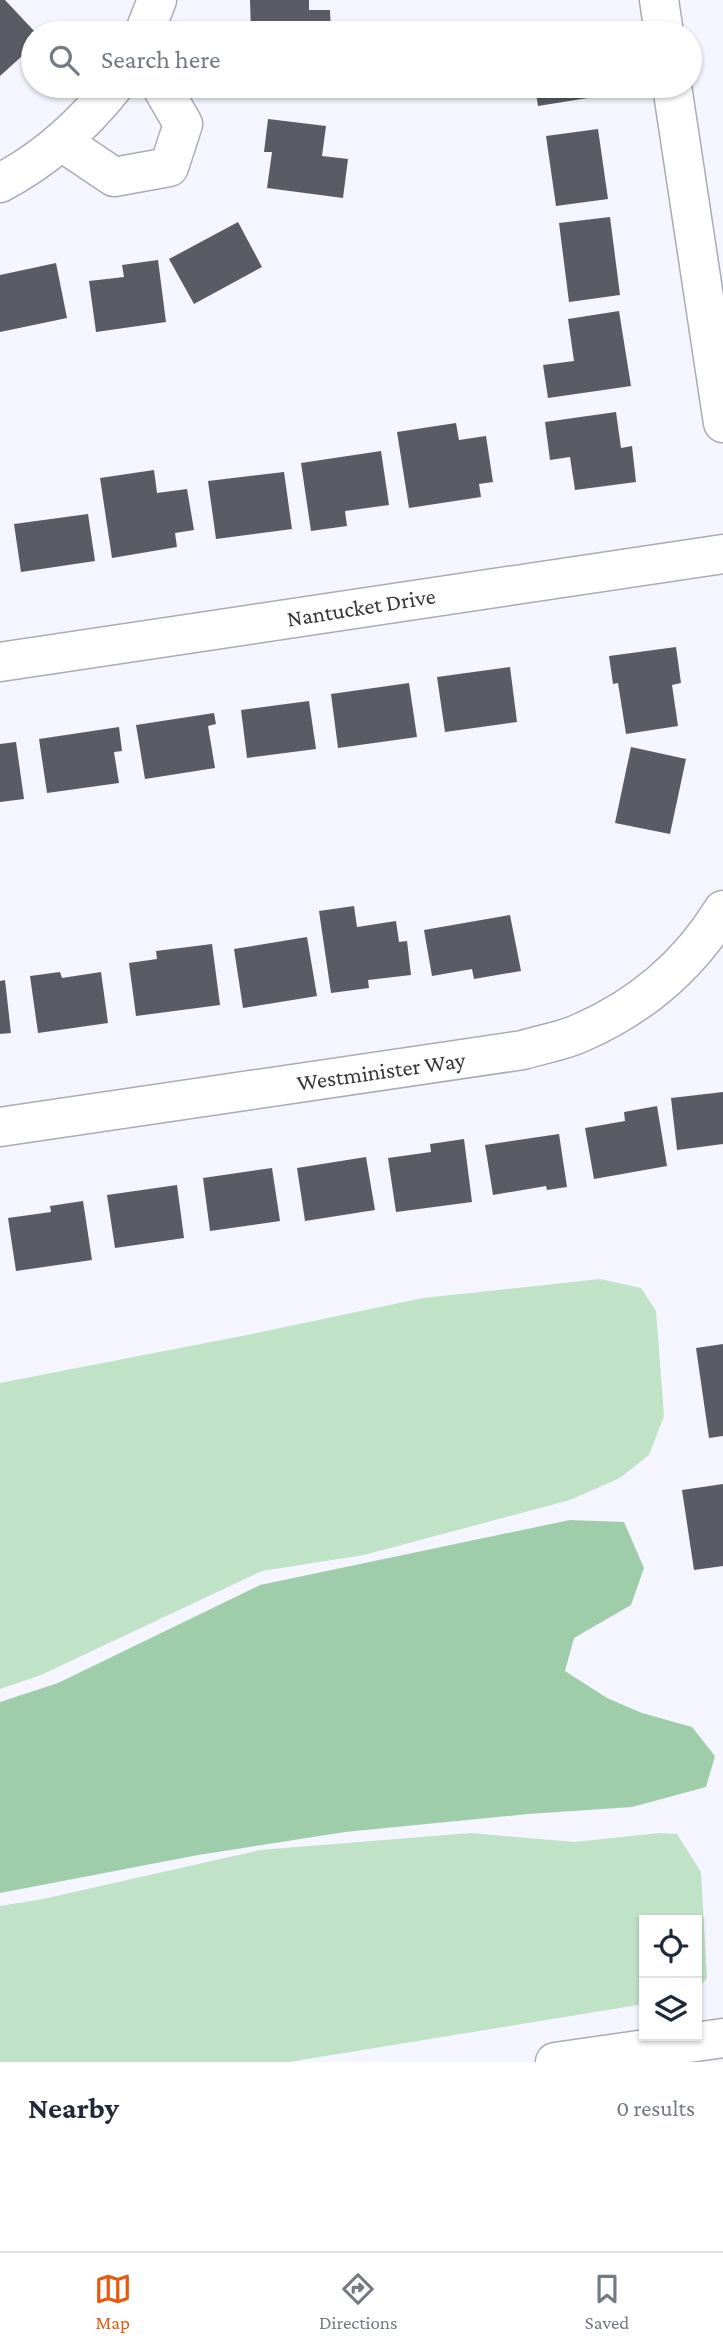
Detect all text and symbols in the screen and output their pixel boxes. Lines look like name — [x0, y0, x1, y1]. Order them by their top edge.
search box — [21, 21, 702, 98]
icon: search — [45, 41, 83, 79]
text: Search here — [101, 45, 220, 74]
street label: Nantucket Drive — [285, 582, 437, 632]
street label: Westminister Way — [295, 1046, 467, 1096]
map controls — [639, 1915, 702, 2041]
button: locate — [639, 1915, 702, 1978]
button: layers — [639, 1978, 702, 2041]
text: Nearby — [28, 2091, 119, 2124]
text: 0 results — [616, 2095, 695, 2121]
tab: Map — [94, 2270, 132, 2333]
tab: Directions — [319, 2270, 398, 2333]
tab: Saved — [585, 2270, 629, 2333]

